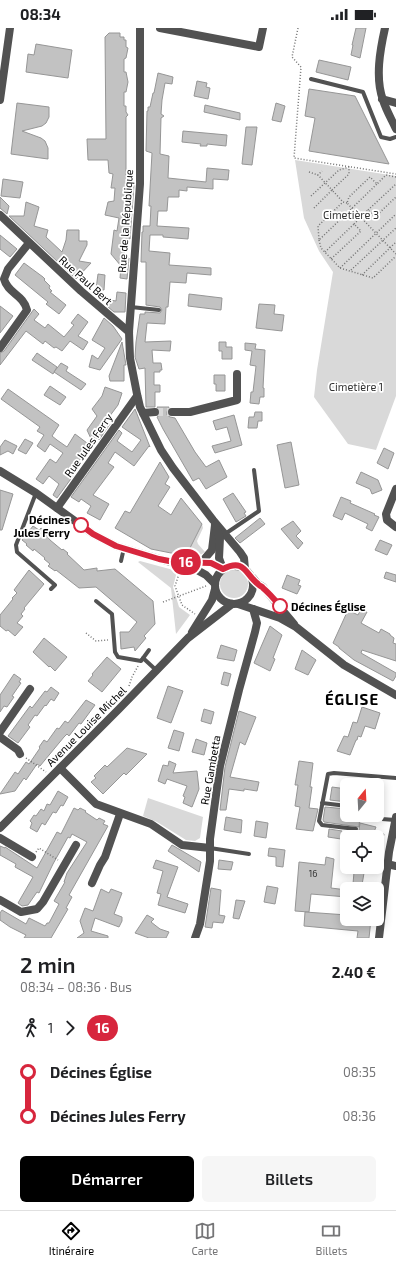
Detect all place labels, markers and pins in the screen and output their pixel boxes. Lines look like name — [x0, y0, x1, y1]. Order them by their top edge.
place label: Décines Jules Ferry — [14, 513, 71, 540]
marker: Décines Jules Ferry — [73, 517, 89, 533]
marker: Décines Église — [272, 598, 288, 614]
place label: Décines Église — [291, 599, 366, 613]

